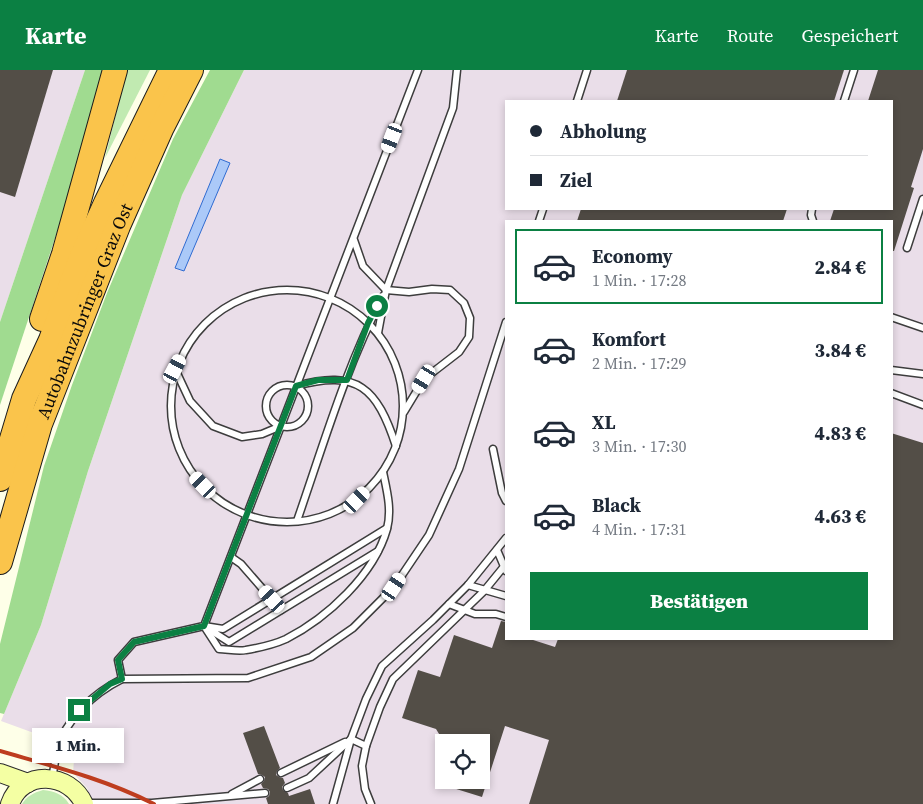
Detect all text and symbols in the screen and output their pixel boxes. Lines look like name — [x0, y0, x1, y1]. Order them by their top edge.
text: Karte — [25, 19, 86, 52]
text: Karte — [655, 23, 699, 48]
text: Route — [727, 23, 773, 48]
text: Gespeichert — [801, 23, 898, 48]
text: Abholung — [560, 118, 646, 144]
car — [379, 121, 404, 155]
text: Ziel — [560, 167, 592, 193]
street label: Autobahnzubringer Graz Ost — [30, 199, 139, 422]
text: Economy — [592, 243, 673, 269]
icon: car — [532, 244, 577, 289]
text: 2.84 € — [814, 254, 866, 280]
text: 1 Min. · 17:28 — [592, 269, 686, 291]
route start — [366, 295, 388, 317]
text: Komfort — [592, 326, 666, 352]
icon: car — [532, 327, 577, 372]
text: 3.84 € — [814, 337, 866, 363]
car — [161, 352, 188, 386]
text: 2 Min. · 17:29 — [592, 352, 686, 374]
car — [409, 362, 438, 396]
text: XL — [592, 409, 615, 435]
icon: car — [532, 410, 577, 455]
text: 4.83 € — [814, 420, 866, 446]
text: 3 Min. · 17:30 — [592, 435, 686, 457]
car — [187, 469, 218, 501]
car — [341, 484, 372, 516]
text: Black — [592, 492, 641, 518]
icon: car — [532, 493, 577, 538]
text: 4.63 € — [814, 503, 866, 529]
text: 4 Min. · 17:31 — [592, 518, 686, 540]
car — [379, 570, 408, 604]
button: Bestätigen — [530, 572, 868, 630]
car — [256, 583, 287, 615]
route end — [68, 699, 90, 721]
callout: 1 Min. — [33, 728, 125, 762]
text: 1 Min. — [55, 734, 101, 756]
map controls — [435, 734, 490, 789]
button: locate — [435, 734, 490, 789]

